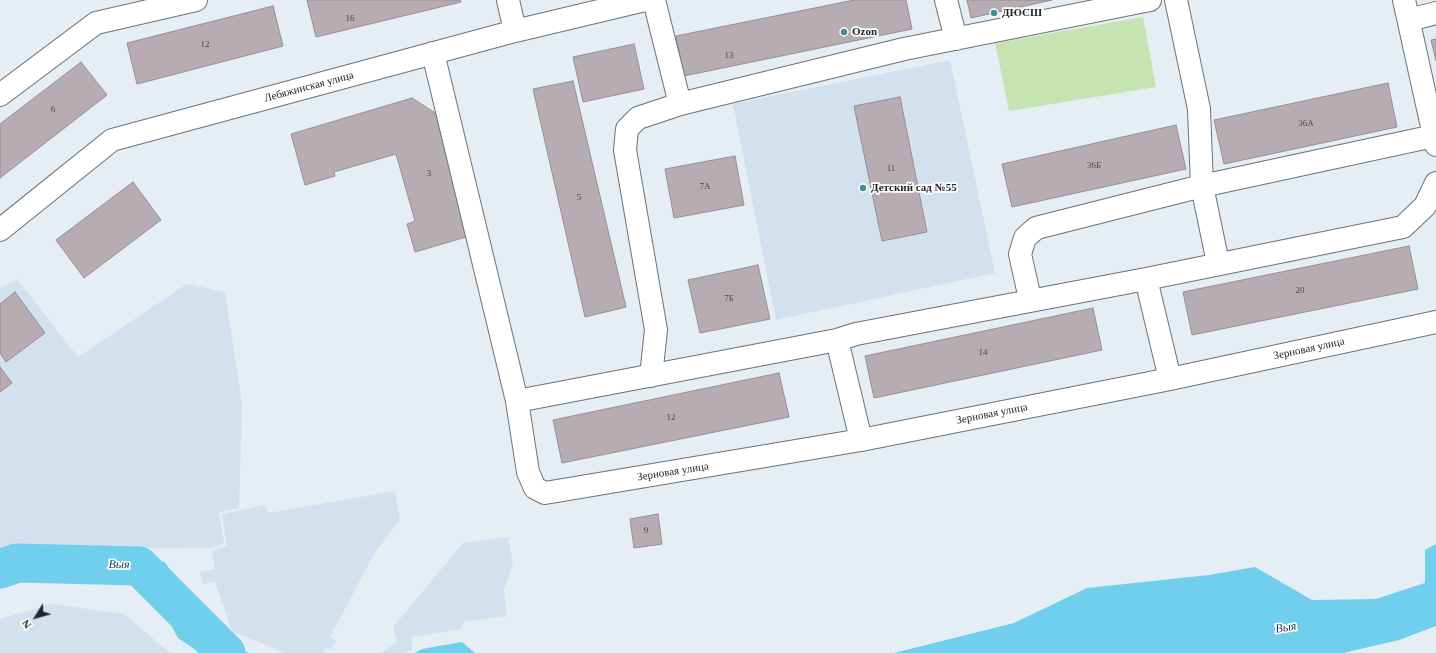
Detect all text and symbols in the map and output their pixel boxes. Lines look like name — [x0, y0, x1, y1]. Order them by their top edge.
place label: ДЮСШ — [1002, 6, 1042, 20]
marker: ДЮСШ — [989, 8, 999, 18]
house number: 16 — [346, 14, 354, 24]
place label: Ozon — [852, 25, 877, 39]
marker: Ozon — [839, 27, 849, 37]
house number: 12 — [200, 40, 210, 50]
house number: 13 — [724, 51, 734, 61]
street label: Лебяжинская улица — [263, 69, 355, 105]
house number: 6 — [51, 105, 55, 115]
house number: 36А — [1298, 119, 1314, 129]
house number: 36Б — [1087, 161, 1101, 171]
house number: 11 — [887, 164, 895, 174]
house number: 3 — [427, 169, 431, 179]
place label: Детский сад №55 — [871, 181, 957, 195]
house number: 7А — [700, 182, 710, 192]
marker: Детский сад №55 — [858, 183, 868, 193]
house number: 5 — [577, 193, 581, 203]
house number: 20 — [1296, 286, 1304, 296]
house number: 7Б — [724, 294, 734, 304]
street label: Зерновая улица — [1272, 335, 1346, 363]
house number: 14 — [978, 348, 988, 358]
street label: Зерновая улица — [955, 401, 1029, 427]
house number: 12 — [666, 413, 676, 423]
street label: Зерновая улица — [636, 460, 710, 484]
house number: 9 — [644, 526, 648, 536]
water label: Выя — [108, 558, 130, 572]
north arrow — [16, 597, 56, 637]
text: N — [19, 617, 34, 631]
water label: Выя — [1274, 619, 1298, 637]

